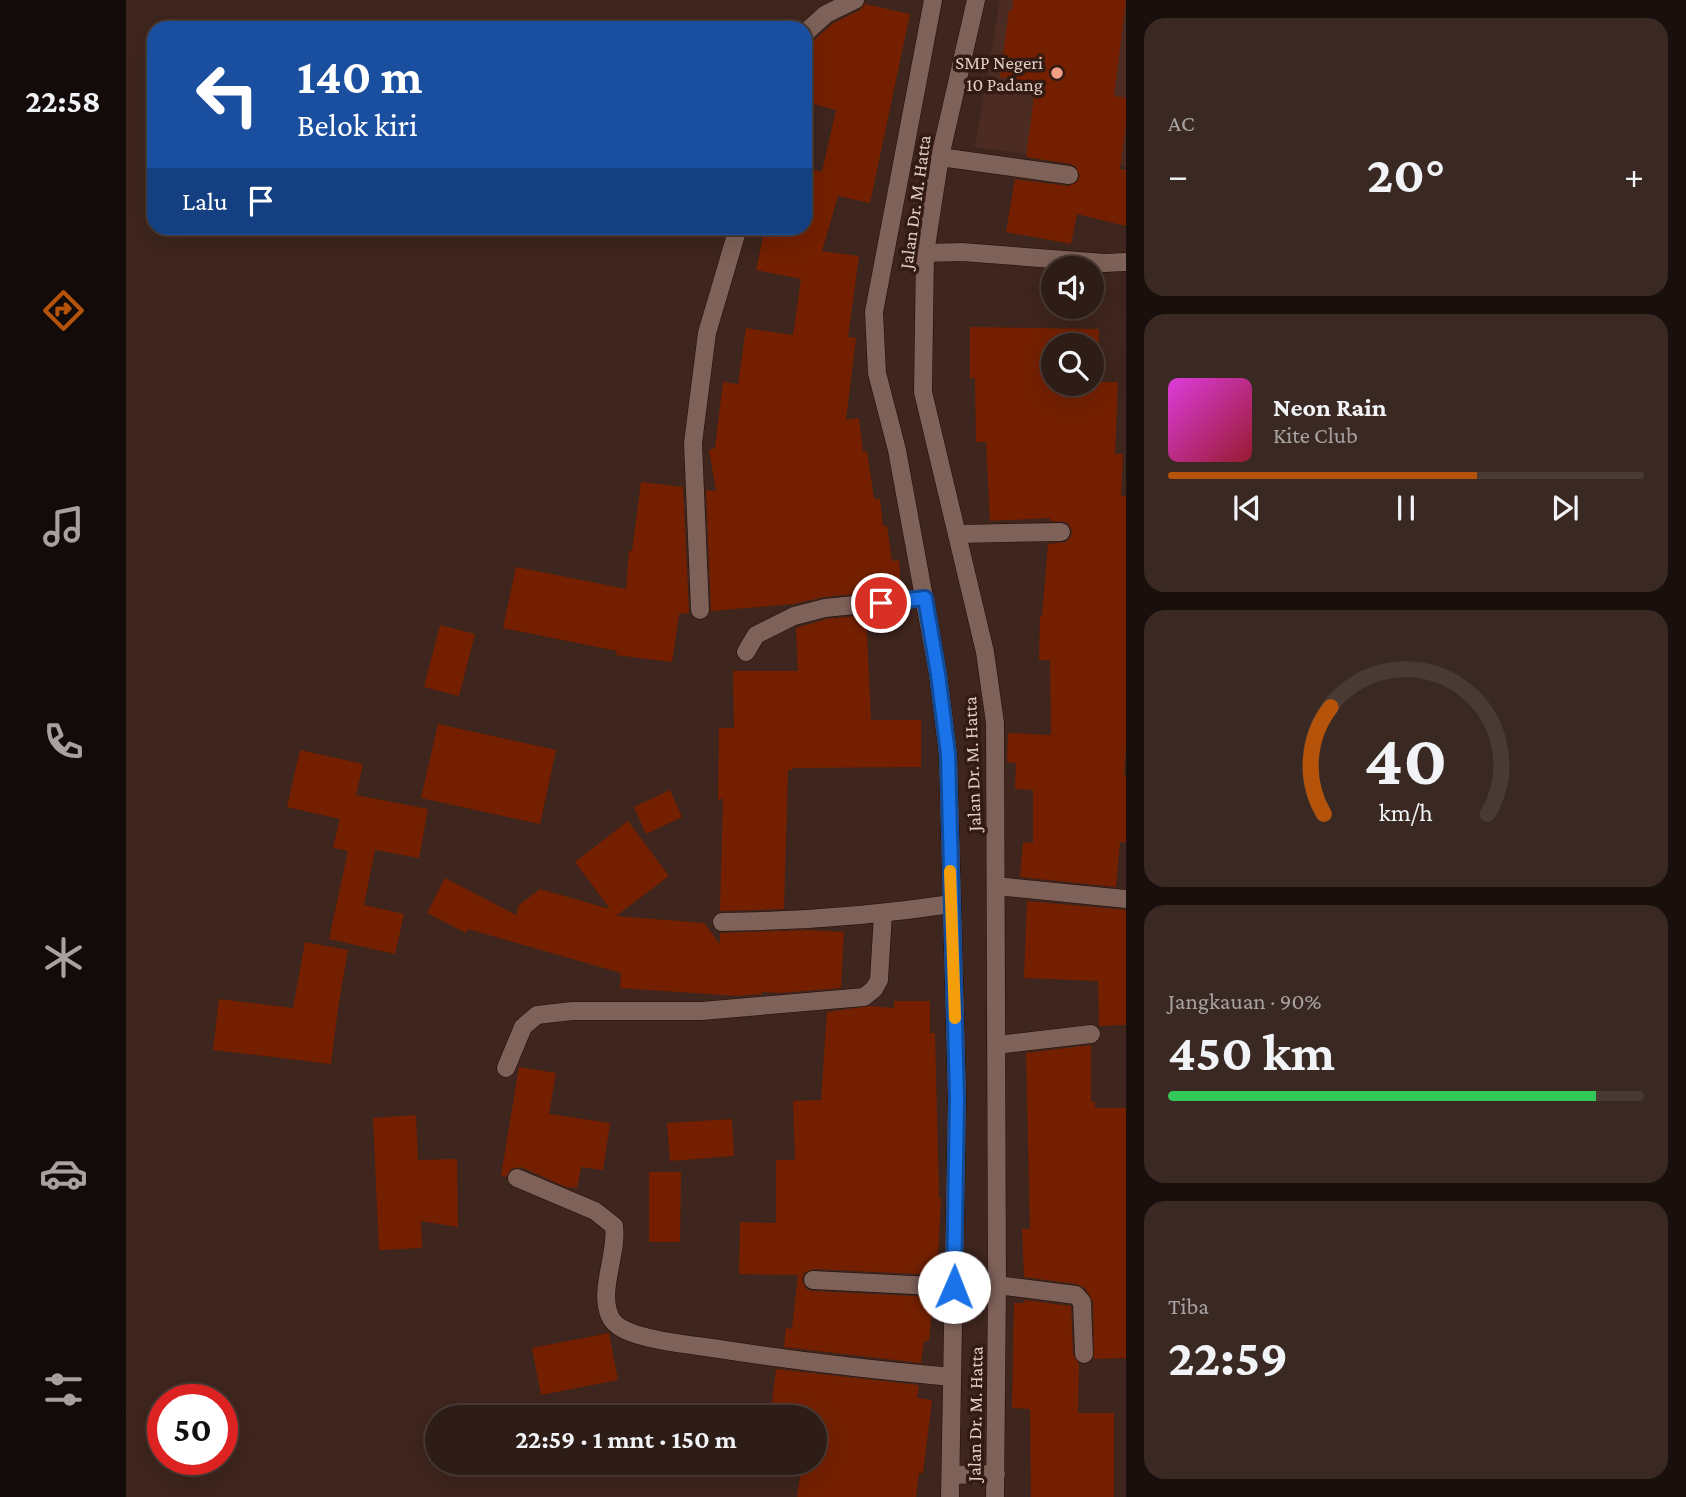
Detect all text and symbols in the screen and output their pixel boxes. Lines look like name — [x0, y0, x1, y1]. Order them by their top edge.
icon: left — [182, 49, 273, 140]
text: 140 m — [297, 49, 422, 104]
place label: SMP Negeri 10 Padang — [955, 52, 1043, 95]
marker: SMP Negeri 10 Padang — [1049, 65, 1065, 81]
text: 22:58 — [25, 83, 101, 119]
text: Belok kiri — [297, 107, 418, 143]
text: AC — [1168, 110, 1195, 136]
street label: Jalan Dr. M. Hatta — [895, 133, 935, 272]
text: 20° — [1367, 145, 1445, 203]
text: − — [1168, 154, 1188, 196]
text: + — [1624, 154, 1644, 196]
icon: arrive — [242, 182, 280, 220]
text: Lalu — [182, 187, 228, 216]
map controls — [1041, 256, 1104, 396]
button: sound — [1041, 256, 1104, 319]
icon: directions — [39, 286, 88, 335]
button: search — [1041, 333, 1104, 396]
text: Neon Rain — [1273, 393, 1387, 422]
text: Kite Club — [1273, 422, 1358, 448]
icon: previous — [1228, 489, 1266, 527]
icon: pause — [1387, 489, 1425, 527]
icon: next — [1546, 489, 1584, 527]
icon: music — [39, 502, 88, 551]
pin — [851, 573, 911, 633]
icon: arrive — [862, 584, 900, 622]
street label: Jalan Dr. M. Hatta — [959, 696, 985, 834]
icon: phone — [39, 717, 88, 766]
text: 40 — [1364, 720, 1448, 801]
text: km/h — [1379, 799, 1433, 826]
icon: climate — [39, 933, 88, 982]
text: Jangkauan · 90% — [1168, 988, 1321, 1014]
text: 450 km — [1168, 1023, 1335, 1081]
icon: car — [39, 1149, 88, 1198]
position arrow — [917, 1250, 991, 1324]
text: Tiba — [1168, 1293, 1209, 1319]
text: 22:59 — [1168, 1328, 1288, 1386]
street label: Jalan Dr. M. Hatta — [963, 1346, 987, 1484]
icon: filters — [39, 1365, 88, 1414]
speed limit sign: 50 — [147, 1384, 238, 1475]
text: 22:59 · 1 mnt · 150 m — [515, 1425, 737, 1454]

